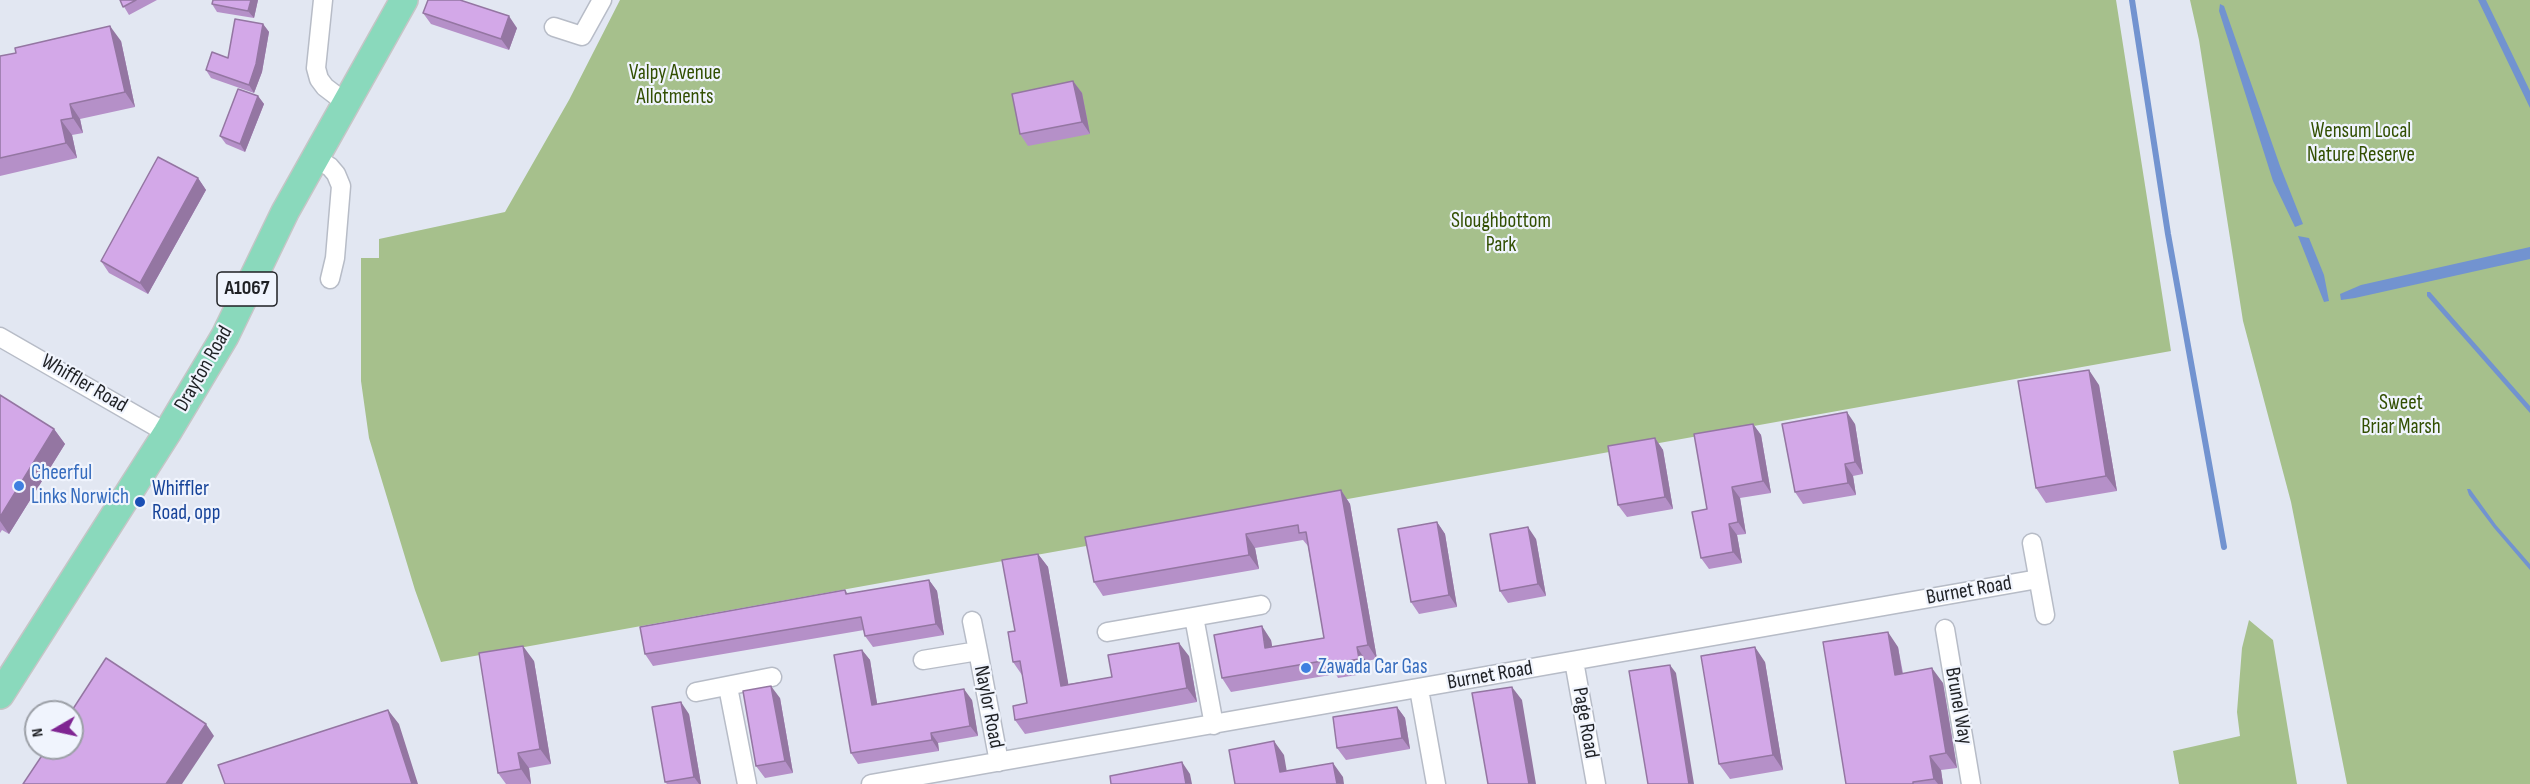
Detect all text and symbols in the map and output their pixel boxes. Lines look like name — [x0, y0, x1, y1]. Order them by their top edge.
park label: Valpy Avenue Allotments — [629, 61, 721, 111]
park label: Wensum Local Nature Reserve — [2307, 119, 2415, 169]
park label: Sloughbottom Park — [1451, 209, 1551, 259]
road number: A1067 — [217, 272, 277, 306]
street label: Drayton Road — [169, 322, 239, 416]
street label: Whiffler Road — [36, 349, 132, 419]
park label: Sweet Briar Marsh — [2361, 391, 2441, 441]
place label: Cheerful Links Norwich — [31, 461, 129, 511]
place label: Whiffler Road, opp — [152, 477, 220, 527]
marker: Cheerful Links Norwich — [12, 479, 26, 493]
marker: Whiffler Road, opp — [133, 495, 147, 509]
street label: Burnet Road — [1924, 571, 2014, 611]
place label: Zawada Car Gas — [1318, 655, 1427, 681]
street label: Burnet Road — [1445, 656, 1535, 696]
marker: Zawada Car Gas — [1299, 661, 1313, 675]
street label: Naylor Road — [968, 664, 1008, 750]
street label: Brunel Way — [1939, 665, 1977, 747]
street label: Page Road — [1566, 685, 1604, 761]
north arrow — [24, 700, 84, 760]
text: N — [28, 727, 48, 738]

